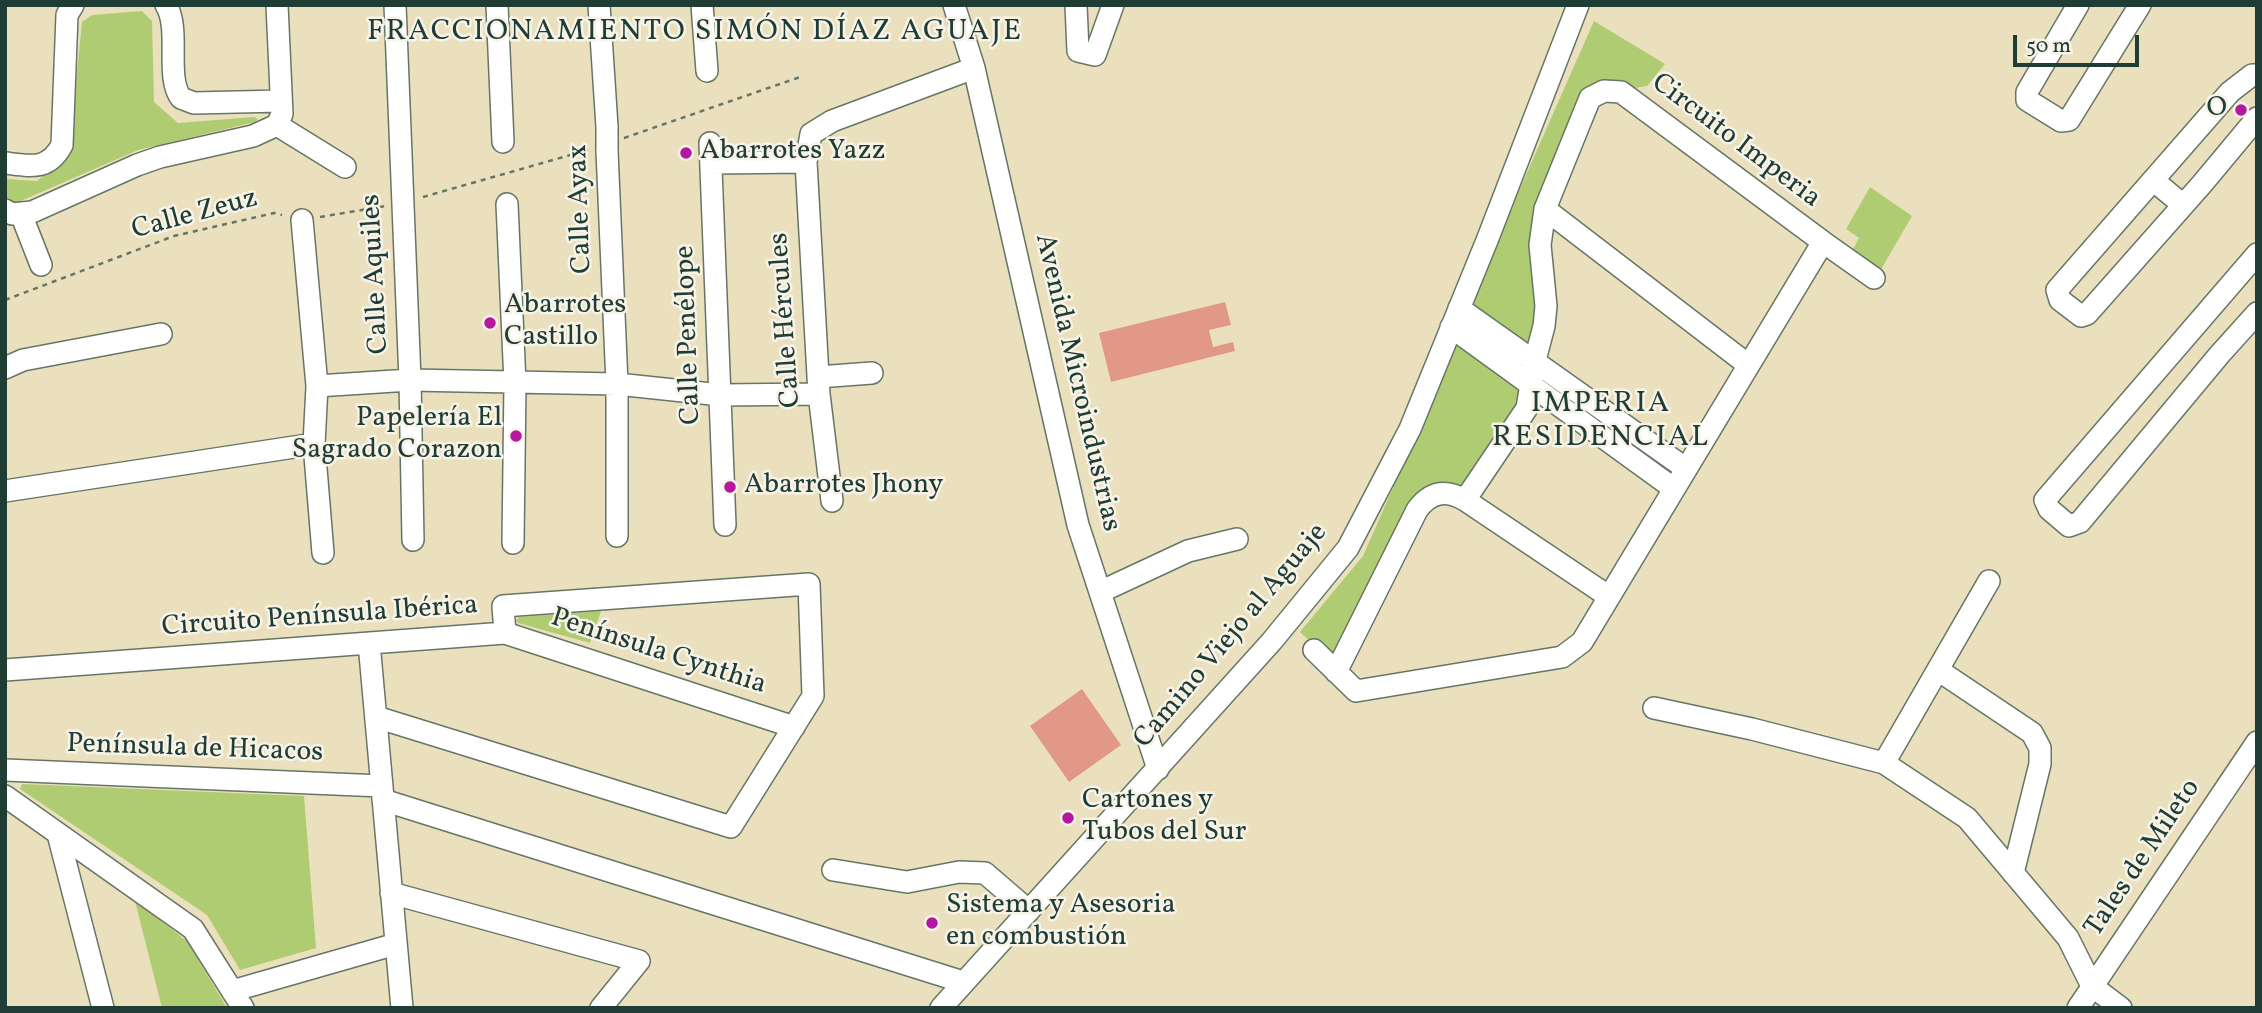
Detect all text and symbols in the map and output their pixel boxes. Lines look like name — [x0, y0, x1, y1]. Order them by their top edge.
district label: FRACCIONAMIENTO SIMÓN DÍAZ AGUAJE — [371, 15, 1019, 51]
scale bar — [2017, 21, 2143, 65]
text: 50 m — [2026, 32, 2071, 61]
street label: Circuito Imperia — [1644, 67, 1826, 217]
place label: O — [2207, 93, 2227, 127]
marker: O — [2233, 102, 2249, 118]
place label: Abarrotes Yazz — [700, 136, 886, 170]
street label: Calle Ayax — [563, 144, 601, 274]
marker: Abarrotes Yazz — [678, 145, 694, 161]
street label: Calle Zeuz — [129, 183, 261, 249]
street label: Calle Aquiles — [356, 193, 398, 355]
street label: Calle Hércules — [764, 231, 810, 409]
street label: Avenida Microindustrias — [1025, 231, 1127, 535]
street label: Calle Penélope — [670, 245, 710, 425]
place label: Abarrotes Castillo — [504, 290, 626, 356]
marker: Abarrotes Castillo — [482, 315, 498, 331]
district label: IMPERIA RESIDENCIAL — [1493, 387, 1709, 457]
place label: Papelería El Sagrado Corazon — [292, 403, 502, 469]
marker: Papelería El Sagrado Corazon — [508, 428, 524, 444]
place label: Abarrotes Jhony — [744, 470, 943, 504]
marker: Abarrotes Jhony — [722, 479, 738, 495]
street label: Camino Viejo al Aguaje — [1128, 518, 1336, 756]
street label: Circuito Península Ibérica — [161, 590, 479, 646]
street label: Península Cynthia — [546, 602, 770, 704]
street label: Península de Hicacos — [66, 729, 324, 771]
street label: Tales de Mileto — [2079, 774, 2209, 944]
place label: Cartones y Tubos del Sur — [1082, 785, 1247, 851]
marker: Cartones y Tubos del Sur — [1060, 810, 1076, 826]
place label: Sistema y Asesoria en combustión — [946, 890, 1176, 956]
marker: Sistema y Asesoria en combustión — [924, 915, 940, 931]

